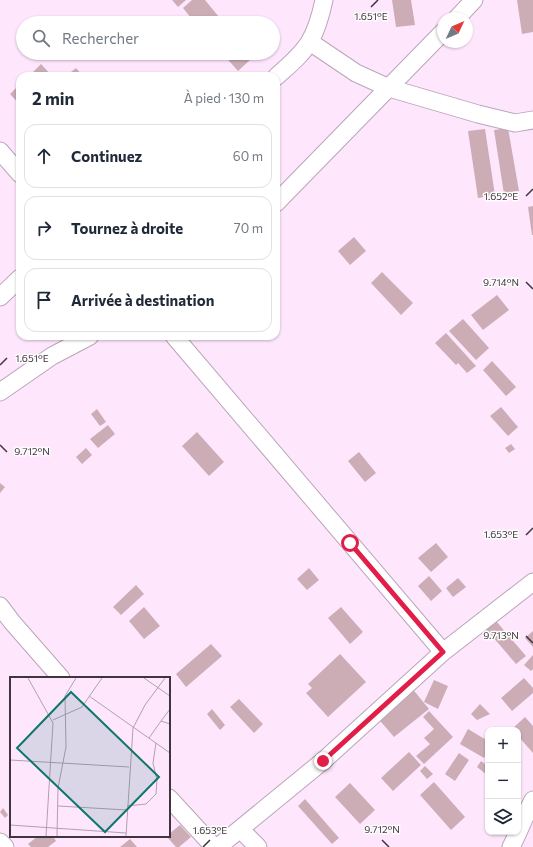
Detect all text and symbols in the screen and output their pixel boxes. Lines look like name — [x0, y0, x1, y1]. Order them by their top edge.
text: 1.651°E — [354, 10, 388, 22]
north arrow — [437, 12, 473, 48]
search box — [16, 16, 280, 60]
icon: search — [30, 27, 52, 49]
text: Rechercher — [62, 29, 139, 47]
text: 2 min — [32, 88, 74, 109]
text: À pied · 130 m — [184, 90, 264, 106]
icon: ahead — [33, 145, 55, 167]
text: Continuez — [71, 147, 142, 165]
text: 60 m — [233, 148, 263, 164]
text: 1.652°E — [484, 190, 518, 202]
icon: right — [33, 217, 55, 239]
text: Tournez à droite — [71, 219, 183, 237]
text: 70 m — [234, 220, 263, 236]
text: 9.714°N — [483, 276, 519, 288]
icon: arrive — [33, 289, 55, 311]
text: Arrivée à destination — [71, 291, 214, 309]
text: 1.651°E — [15, 352, 49, 364]
text: 9.712°N — [14, 445, 50, 457]
text: 1.653°E — [484, 528, 518, 540]
route start — [341, 534, 359, 552]
text: 9.713°N — [483, 629, 519, 641]
inset map — [10, 677, 170, 837]
map controls — [485, 727, 521, 835]
button: + — [485, 727, 521, 763]
route end — [314, 752, 332, 770]
button: − — [485, 763, 521, 799]
button: layers — [485, 799, 521, 835]
text: 9.712°N — [364, 823, 400, 835]
text: 1.653°E — [193, 824, 227, 836]

